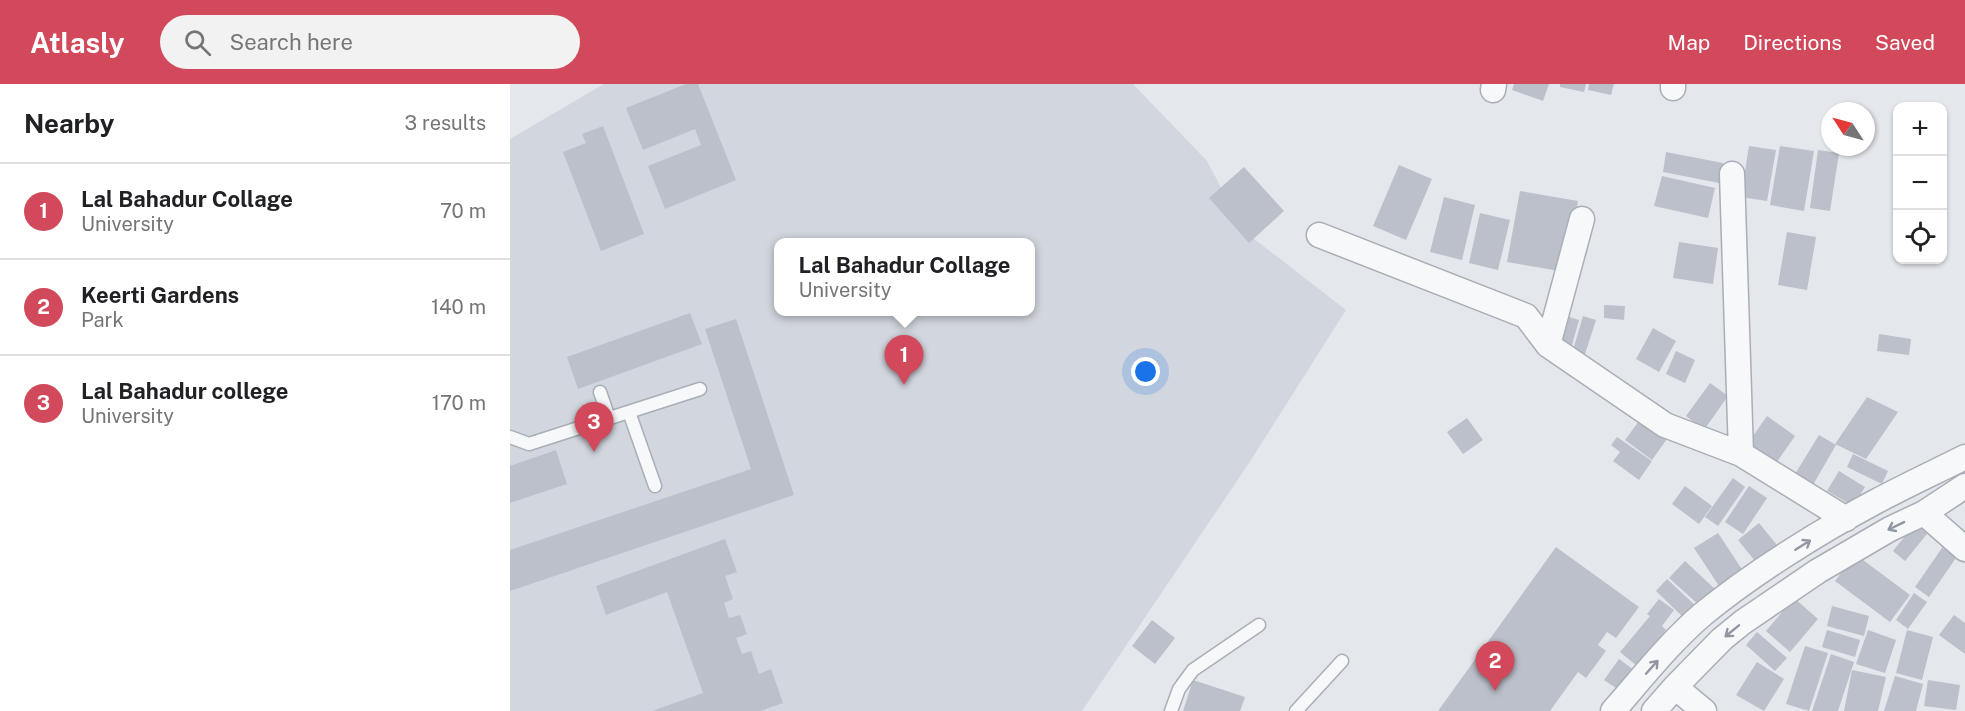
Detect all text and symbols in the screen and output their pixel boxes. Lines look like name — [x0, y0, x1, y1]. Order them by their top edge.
search box — [160, 15, 580, 69]
text: Atlasly — [30, 26, 124, 59]
icon: search — [181, 26, 214, 59]
text: Search here — [229, 29, 353, 55]
text: Map — [1668, 30, 1710, 55]
text: Directions — [1743, 30, 1842, 55]
text: Saved — [1875, 30, 1935, 55]
north arrow — [1821, 102, 1875, 156]
map controls — [1893, 102, 1947, 264]
button: + — [1893, 102, 1947, 156]
text: Nearby — [24, 108, 114, 139]
text: 3 results — [405, 111, 486, 135]
button: − — [1893, 156, 1947, 210]
text: Lal Bahadur Collage — [81, 186, 293, 212]
text: 1 — [39, 199, 48, 223]
text: 70 m — [440, 199, 486, 223]
button: locate — [1893, 210, 1947, 264]
text: University — [81, 212, 174, 236]
popup — [774, 238, 1035, 316]
text: Lal Bahadur Collage — [799, 252, 1010, 278]
text: University — [799, 278, 892, 302]
text: Keerti Gardens — [81, 282, 239, 308]
text: 2 — [37, 295, 50, 319]
text: 140 m — [431, 295, 486, 319]
text: Park — [81, 308, 124, 332]
pin: 1 — [884, 336, 924, 385]
your location — [1131, 357, 1160, 386]
text: Lal Bahadur college — [81, 378, 288, 404]
text: 3 — [37, 391, 50, 415]
text: 170 m — [432, 391, 486, 415]
pin: 3 — [574, 402, 614, 452]
text: University — [81, 404, 174, 428]
one-way arrow — [1888, 521, 1906, 533]
one-way arrow — [1794, 538, 1811, 551]
one-way arrow — [1725, 624, 1740, 638]
pin: 2 — [1476, 642, 1514, 691]
one-way arrow — [1644, 659, 1659, 674]

